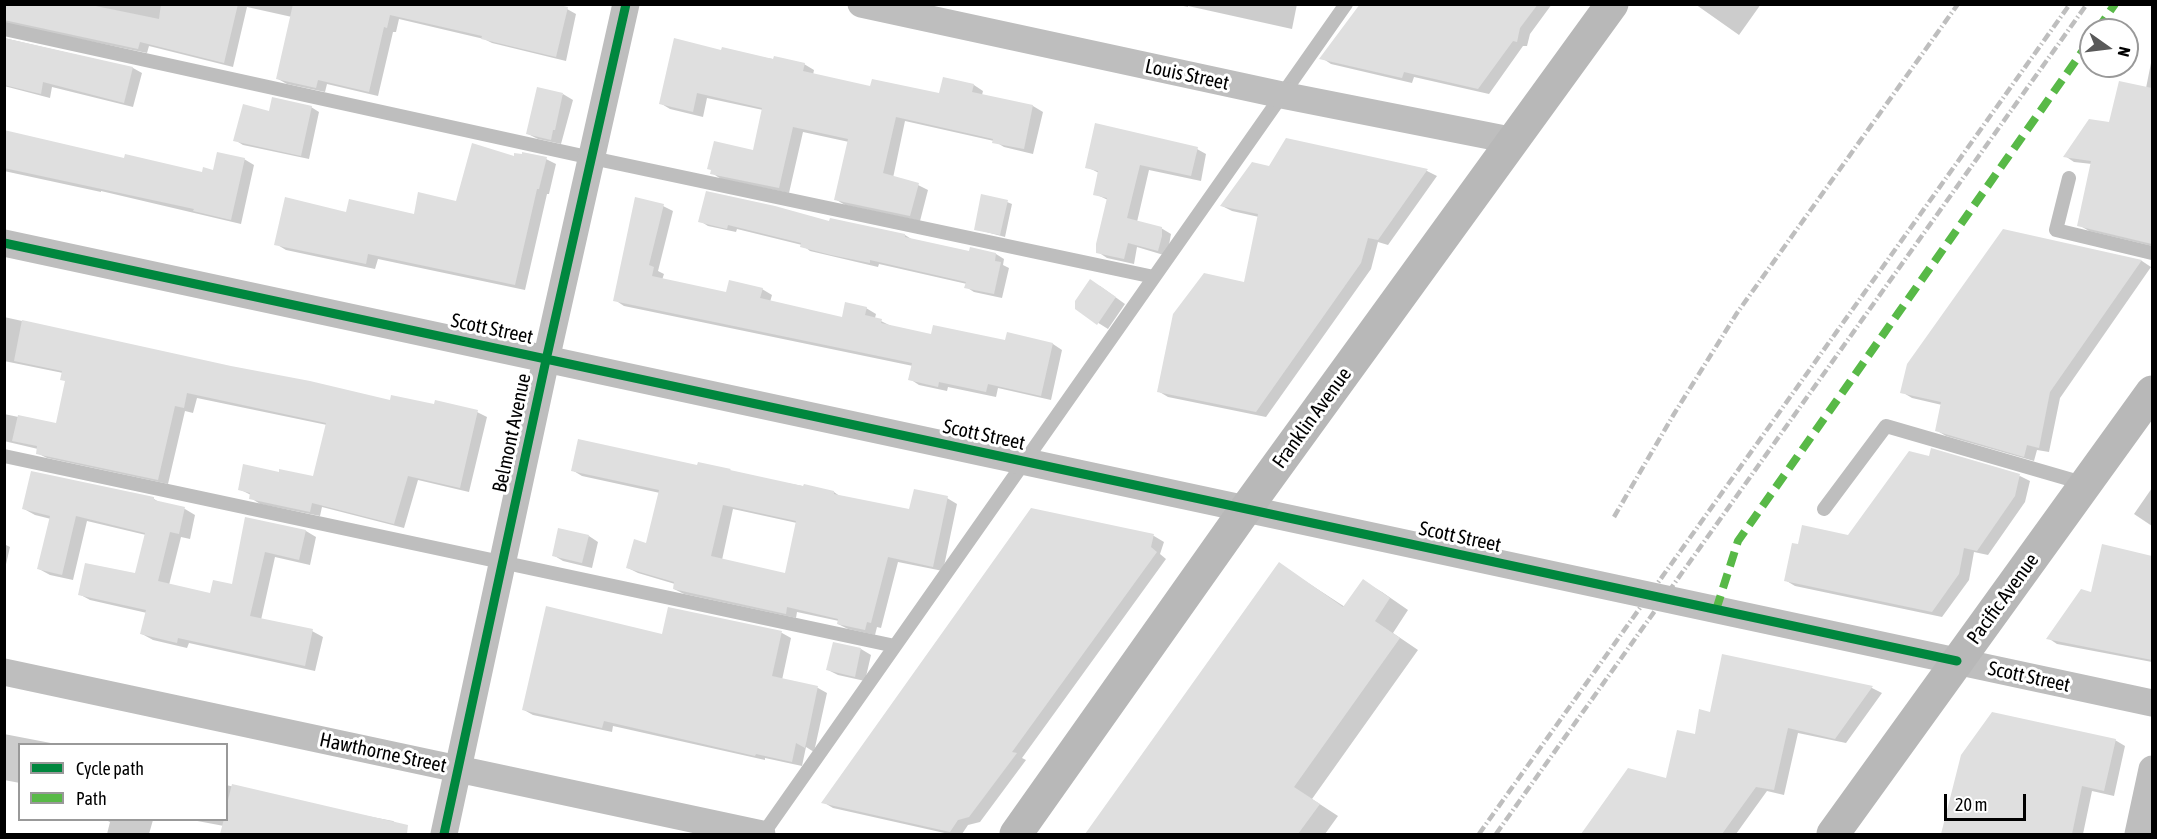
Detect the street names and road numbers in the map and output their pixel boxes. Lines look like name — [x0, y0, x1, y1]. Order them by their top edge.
street label: Louis Street — [1143, 54, 1231, 96]
street label: Scott Street — [449, 309, 535, 349]
street label: Franklin Avenue — [1267, 363, 1357, 473]
street label: Belmont Avenue — [488, 371, 536, 495]
street label: Scott Street — [941, 415, 1027, 455]
street label: Scott Street — [1417, 517, 1503, 557]
street label: Pacific Avenue — [1962, 549, 2044, 649]
street label: Scott Street — [1986, 657, 2072, 697]
street label: Hawthorne Street — [317, 728, 449, 778]

